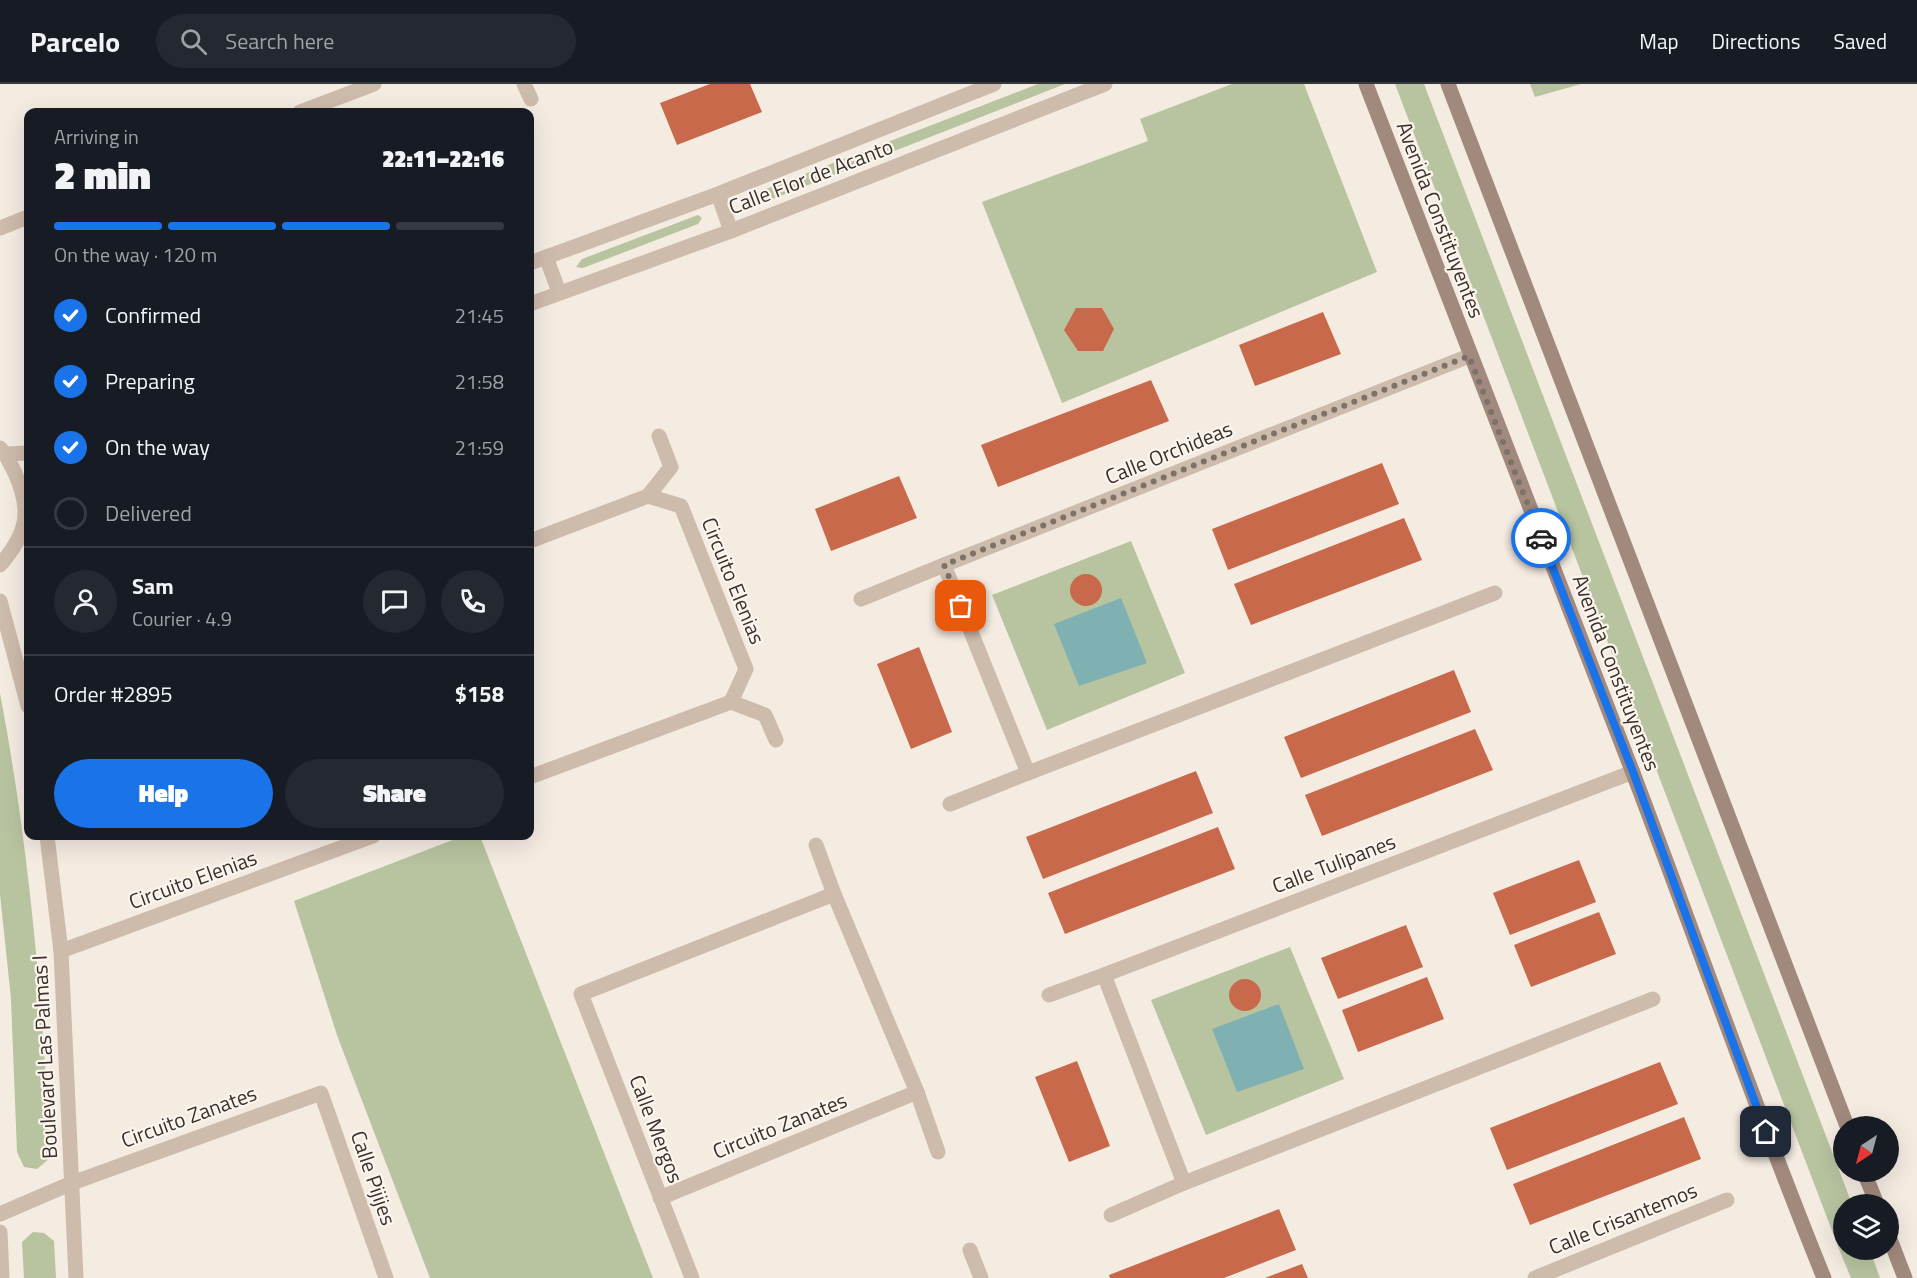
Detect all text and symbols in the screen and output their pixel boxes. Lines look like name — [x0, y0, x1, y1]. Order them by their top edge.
search box — [156, 14, 576, 68]
text: Parcelo — [30, 20, 120, 63]
text: Search here — [225, 24, 334, 58]
icon: search — [177, 25, 210, 58]
text: Map — [1639, 25, 1679, 57]
text: Directions — [1712, 25, 1801, 57]
text: Saved — [1834, 25, 1887, 57]
street label: Avenida Constituyentes — [1389, 117, 1493, 323]
text: Arriving in — [54, 121, 139, 152]
street label: Calle Flor de Acanto — [724, 130, 898, 222]
text: 22:11–22:16 — [382, 142, 504, 176]
text: 2 min — [54, 145, 151, 204]
text: On the way · 120 m — [54, 239, 217, 270]
text: Confirmed — [105, 298, 201, 332]
icon: check — [54, 299, 87, 332]
text: 21:45 — [455, 300, 504, 331]
text: Preparing — [105, 364, 195, 398]
icon: check — [54, 365, 87, 398]
text: 21:58 — [455, 366, 504, 397]
street label: Calle Orchideas — [1100, 412, 1237, 492]
text: On the way — [105, 430, 210, 464]
icon: check — [54, 431, 87, 464]
text: 21:59 — [455, 432, 504, 463]
text: Delivered — [105, 496, 192, 530]
courier — [1511, 508, 1571, 568]
street label: Circuito Elenias — [694, 512, 774, 649]
icon: car — [1525, 522, 1558, 555]
text: Sam — [132, 569, 174, 603]
button: person — [54, 570, 117, 633]
button: chat — [363, 570, 426, 633]
button: phone — [441, 570, 504, 633]
street label: Avenida Constituyentes — [1565, 570, 1669, 776]
pin — [935, 580, 986, 631]
icon: bag — [944, 589, 977, 622]
text: Courier · 4.9 — [132, 603, 232, 634]
text: Order #2895 — [54, 677, 173, 711]
text: $158 — [455, 677, 504, 711]
button: Help — [54, 759, 273, 828]
button: Share — [285, 759, 504, 828]
street label: Calle Tulipanes — [1267, 825, 1400, 901]
street label: Circuito Elenias — [124, 841, 261, 917]
street label: Boulevard Las Palmas I — [23, 954, 65, 1160]
street label: Calle Mergos — [622, 1070, 692, 1187]
street label: Circuito Zanates — [116, 1077, 261, 1155]
street label: Circuito Zanates — [708, 1084, 852, 1167]
pin — [1740, 1106, 1791, 1157]
icon: home — [1749, 1115, 1782, 1148]
north arrow — [1833, 1116, 1899, 1182]
map controls — [1833, 1116, 1899, 1260]
street label: Calle Pijijes — [343, 1126, 405, 1229]
street label: Calle Crisantemos — [1543, 1174, 1702, 1262]
button: layers — [1833, 1194, 1899, 1260]

